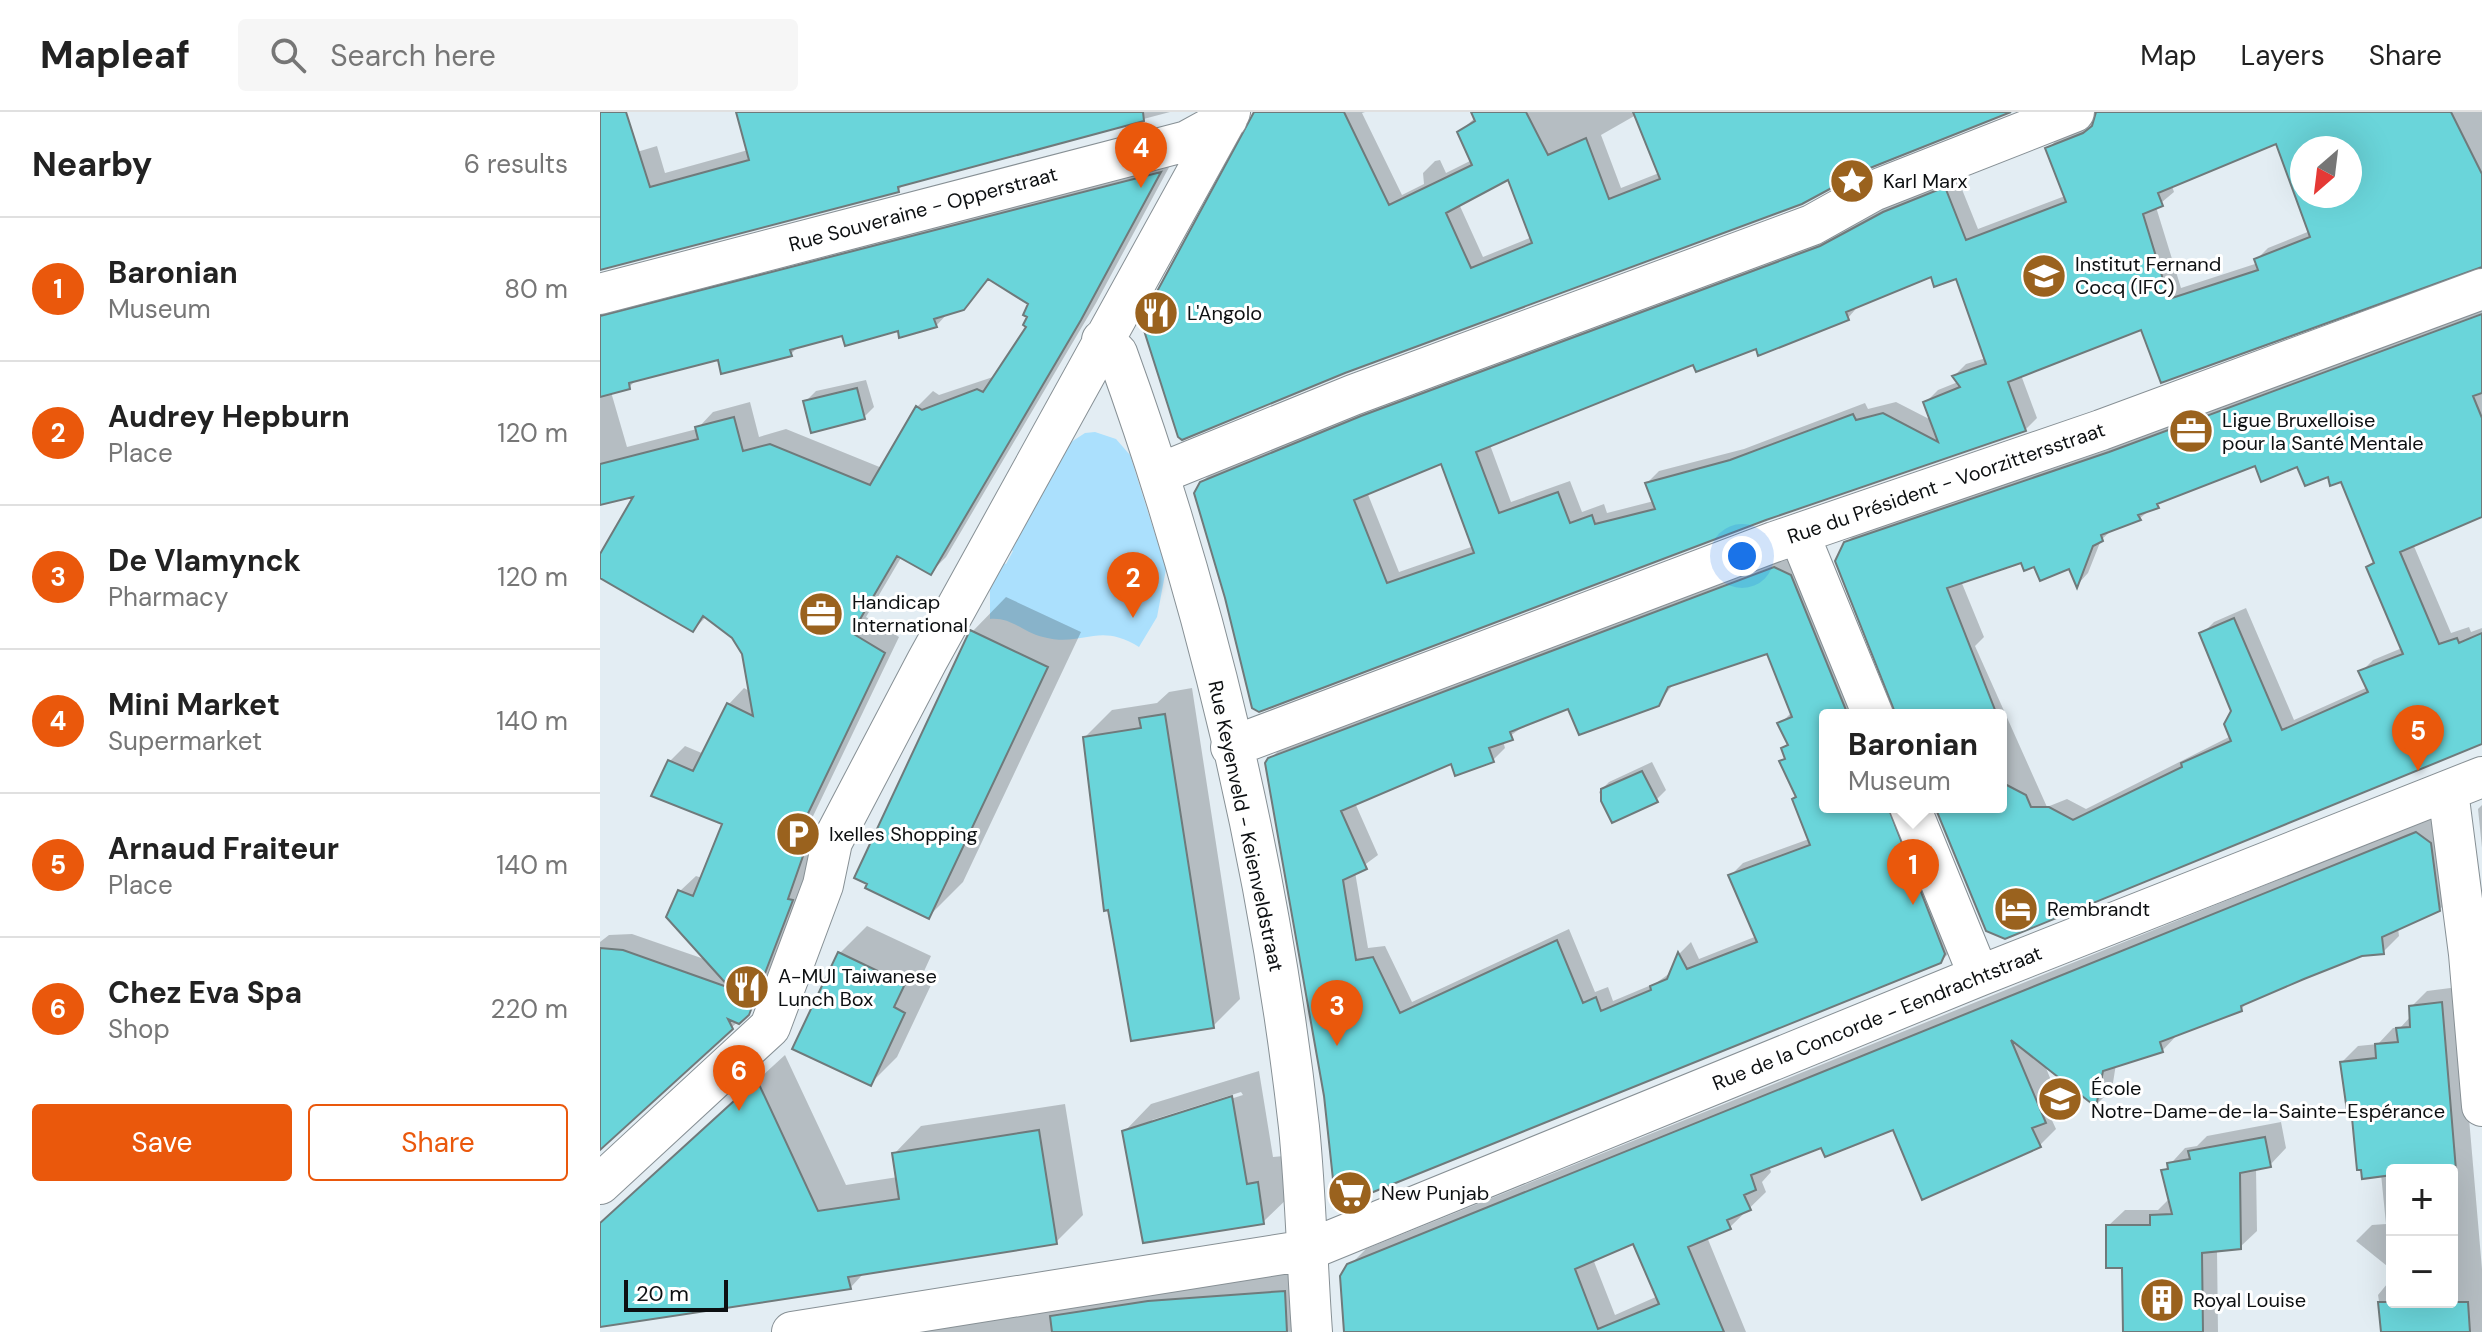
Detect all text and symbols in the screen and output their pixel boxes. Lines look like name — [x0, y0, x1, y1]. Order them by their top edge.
search box — [238, 19, 798, 91]
text: Mapleaf — [40, 30, 190, 80]
icon: search — [266, 33, 310, 77]
text: Search here — [330, 36, 496, 75]
text: Map — [2140, 37, 2197, 74]
text: Layers — [2241, 37, 2325, 74]
text: Share — [2369, 37, 2442, 74]
pin: 4 — [1115, 122, 1167, 188]
north arrow — [2290, 136, 2362, 208]
text: Nearby — [32, 142, 152, 187]
text: 6 results — [464, 147, 568, 181]
place icon: Karl Marx — [1828, 157, 1876, 205]
street label: Rue Souveraine - Opperstraat — [786, 161, 1060, 257]
place label: Karl Marx — [1883, 168, 1967, 194]
place label: Institut Fernand Cocq (IFC) — [2075, 251, 2221, 300]
school or university icon: Institut Fernand Cocq (IFC) — [2020, 252, 2068, 300]
text: Baronian — [108, 253, 238, 292]
text: 1 — [53, 272, 63, 306]
text: 80 m — [504, 272, 568, 306]
restaurant icon: L'Angolo — [1132, 289, 1180, 337]
text: Museum — [108, 292, 211, 326]
place label: L'Angolo — [1187, 300, 1262, 326]
text: Audrey Hepburn — [108, 397, 350, 436]
office icon: Ligue Bruxelloise pour la Santé Mentale — [2167, 407, 2215, 455]
place label: Ligue Bruxelloise pour la Santé Mentale — [2222, 407, 2424, 456]
text: 2 — [50, 416, 66, 450]
text: 120 m — [497, 416, 568, 450]
street label: Rue du Président - Voorzittersstraat — [1784, 416, 2108, 550]
text: Place — [108, 436, 173, 470]
your location — [1722, 536, 1762, 576]
text: De Vlamynck — [108, 541, 301, 580]
pin: 2 — [1107, 552, 1159, 618]
text: 3 — [50, 560, 66, 594]
text: 120 m — [497, 560, 568, 594]
text: Pharmacy — [108, 580, 228, 614]
place label: Handicap International — [852, 589, 968, 638]
office icon: Handicap International — [797, 590, 845, 638]
street label: Rue Keyenveld - Keienveldstraat — [1202, 678, 1290, 974]
text: Mini Market — [108, 685, 280, 724]
text: 4 — [50, 704, 66, 738]
text: 140 m — [496, 704, 568, 738]
pin: 5 — [2392, 705, 2444, 771]
popup — [1819, 709, 2007, 813]
text: Supermarket — [108, 724, 262, 758]
text: Baronian — [1848, 725, 1978, 764]
text: Museum — [1848, 764, 1951, 798]
parking icon: Ixelles Shopping — [774, 810, 822, 858]
place label: Ixelles Shopping — [829, 821, 978, 847]
text: Arnaud Fraiteur — [108, 829, 339, 868]
pin: 1 — [1887, 839, 1939, 905]
text: 5 — [50, 848, 66, 882]
text: 140 m — [496, 848, 568, 882]
text: Place — [108, 868, 173, 902]
hotel icon: Rembrandt — [1992, 885, 2040, 933]
place label: Rembrandt — [2047, 896, 2150, 922]
street label: Rue de la Concorde - Eendrachtstraat — [1708, 940, 2046, 1096]
restaurant icon: A-MUI Taiwanese Lunch Box — [723, 963, 771, 1011]
place label: A-MUI Taiwanese Lunch Box — [778, 963, 937, 1012]
text: Chez Eva Spa — [108, 973, 302, 1012]
pin: 3 — [1311, 980, 1363, 1046]
text: 6 — [50, 992, 66, 1026]
text: 220 m — [490, 992, 568, 1026]
text: Shop — [108, 1012, 170, 1046]
pin: 6 — [713, 1045, 765, 1111]
school or university icon: École Notre-Dame-de-la-Sainte-Espérance — [2036, 1075, 2084, 1123]
place label: École Notre-Dame-de-la-Sainte-Espérance — [2091, 1075, 2445, 1124]
button: Save — [32, 1104, 292, 1181]
button: Share — [308, 1104, 568, 1181]
map controls — [2386, 1164, 2458, 1308]
button: + — [2386, 1164, 2458, 1236]
supermarket icon: New Punjab — [1326, 1169, 1374, 1217]
place label: New Punjab — [1381, 1180, 1489, 1206]
button: − — [2386, 1236, 2458, 1308]
scale bar — [624, 1276, 728, 1312]
building icon: Royal Louise — [2138, 1276, 2186, 1324]
text: 20 m — [636, 1279, 689, 1308]
place label: Royal Louise — [2193, 1287, 2306, 1313]

